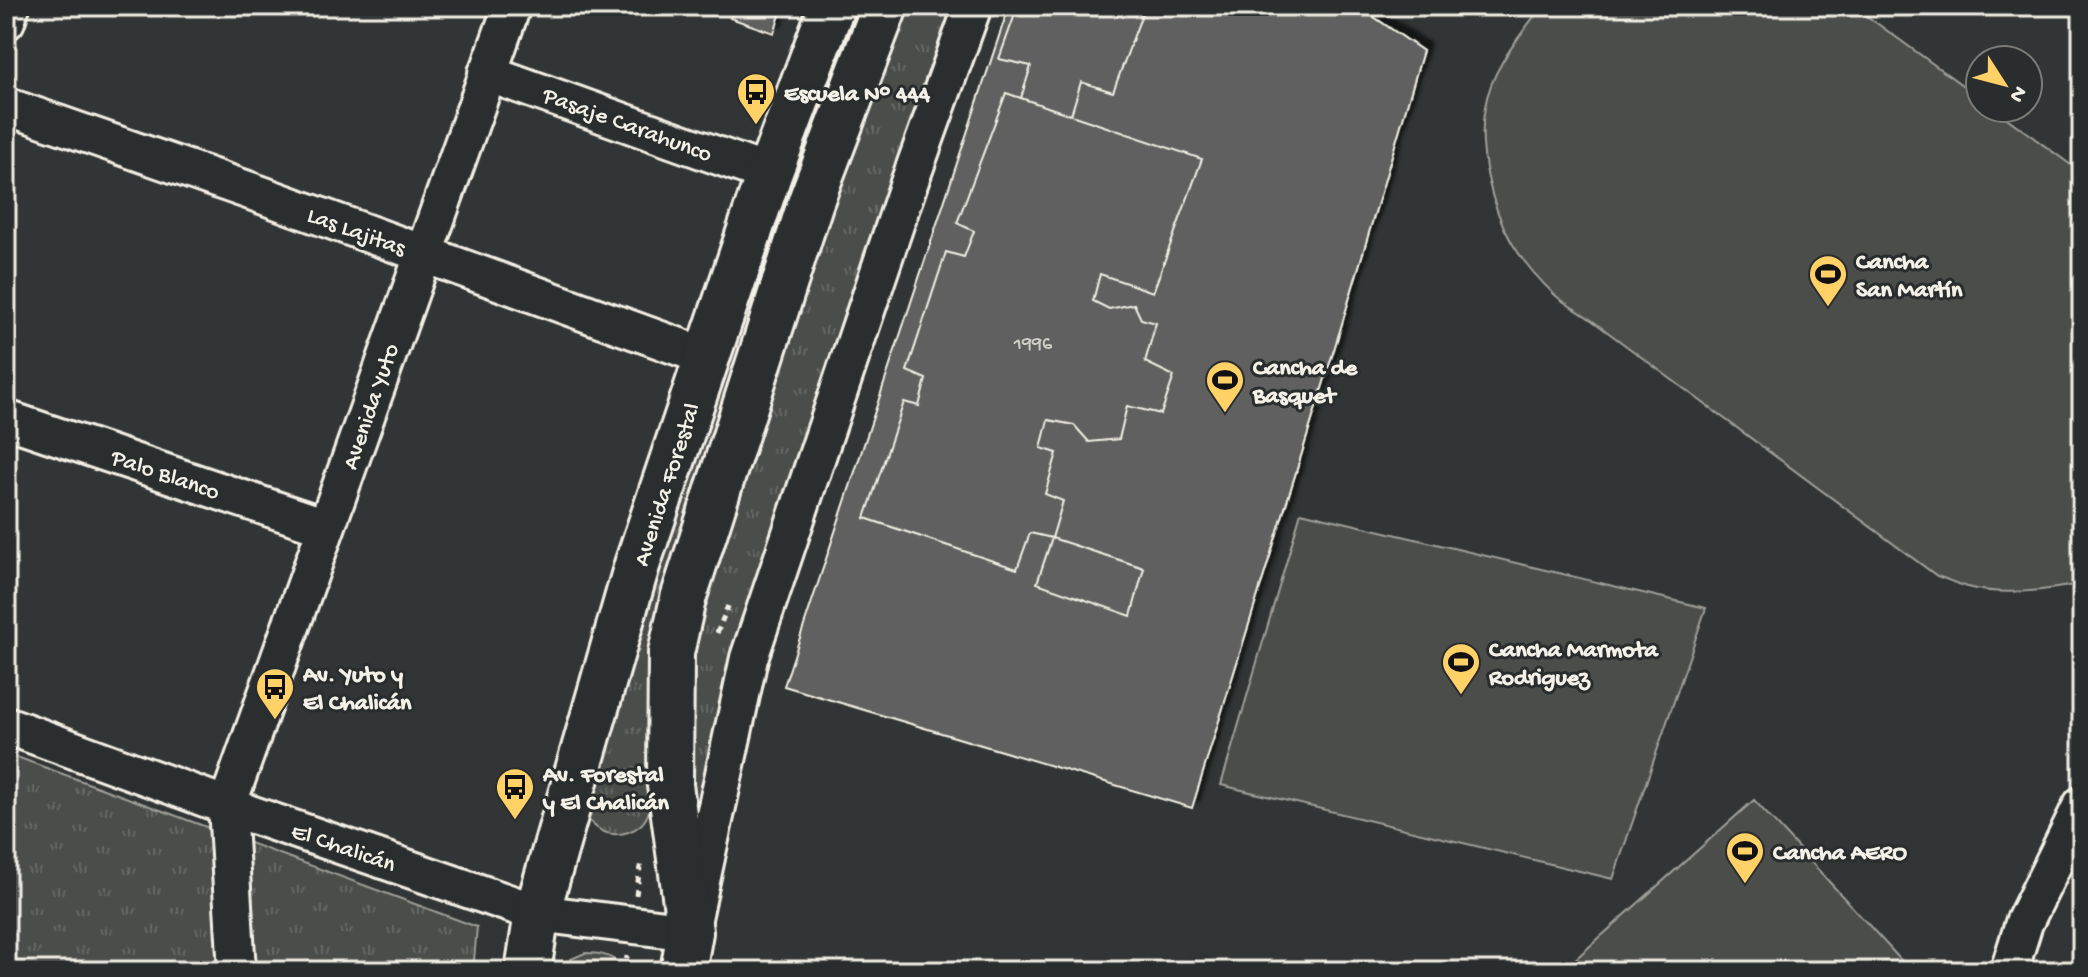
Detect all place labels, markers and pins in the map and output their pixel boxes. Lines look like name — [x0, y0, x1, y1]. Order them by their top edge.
bus stop icon: Escuela N° 444 — [735, 71, 777, 126]
place label: Escuela N° 444 — [784, 81, 931, 110]
place label: Cancha San Martín — [1856, 249, 1963, 306]
sports icon: Cancha San Martín — [1807, 253, 1849, 308]
place label: Cancha de Basquet — [1252, 355, 1359, 412]
sports icon: Cancha de Basquet — [1204, 359, 1246, 414]
place label: Cancha Marmota Rodriguez — [1488, 637, 1660, 694]
sports icon: Cancha Marmota Rodriguez — [1440, 641, 1482, 696]
place label: Av. Yuto y El Chalicán — [302, 662, 412, 719]
bus stop icon: Av. Yuto y El Chalicán — [254, 666, 296, 721]
place label: Av. Forestal y El Chalicán — [542, 762, 670, 819]
bus stop icon: Av. Forestal y El Chalicán — [494, 766, 536, 821]
sports icon: Cancha AERO — [1724, 830, 1766, 885]
place label: Cancha AERO — [1773, 840, 1907, 869]

